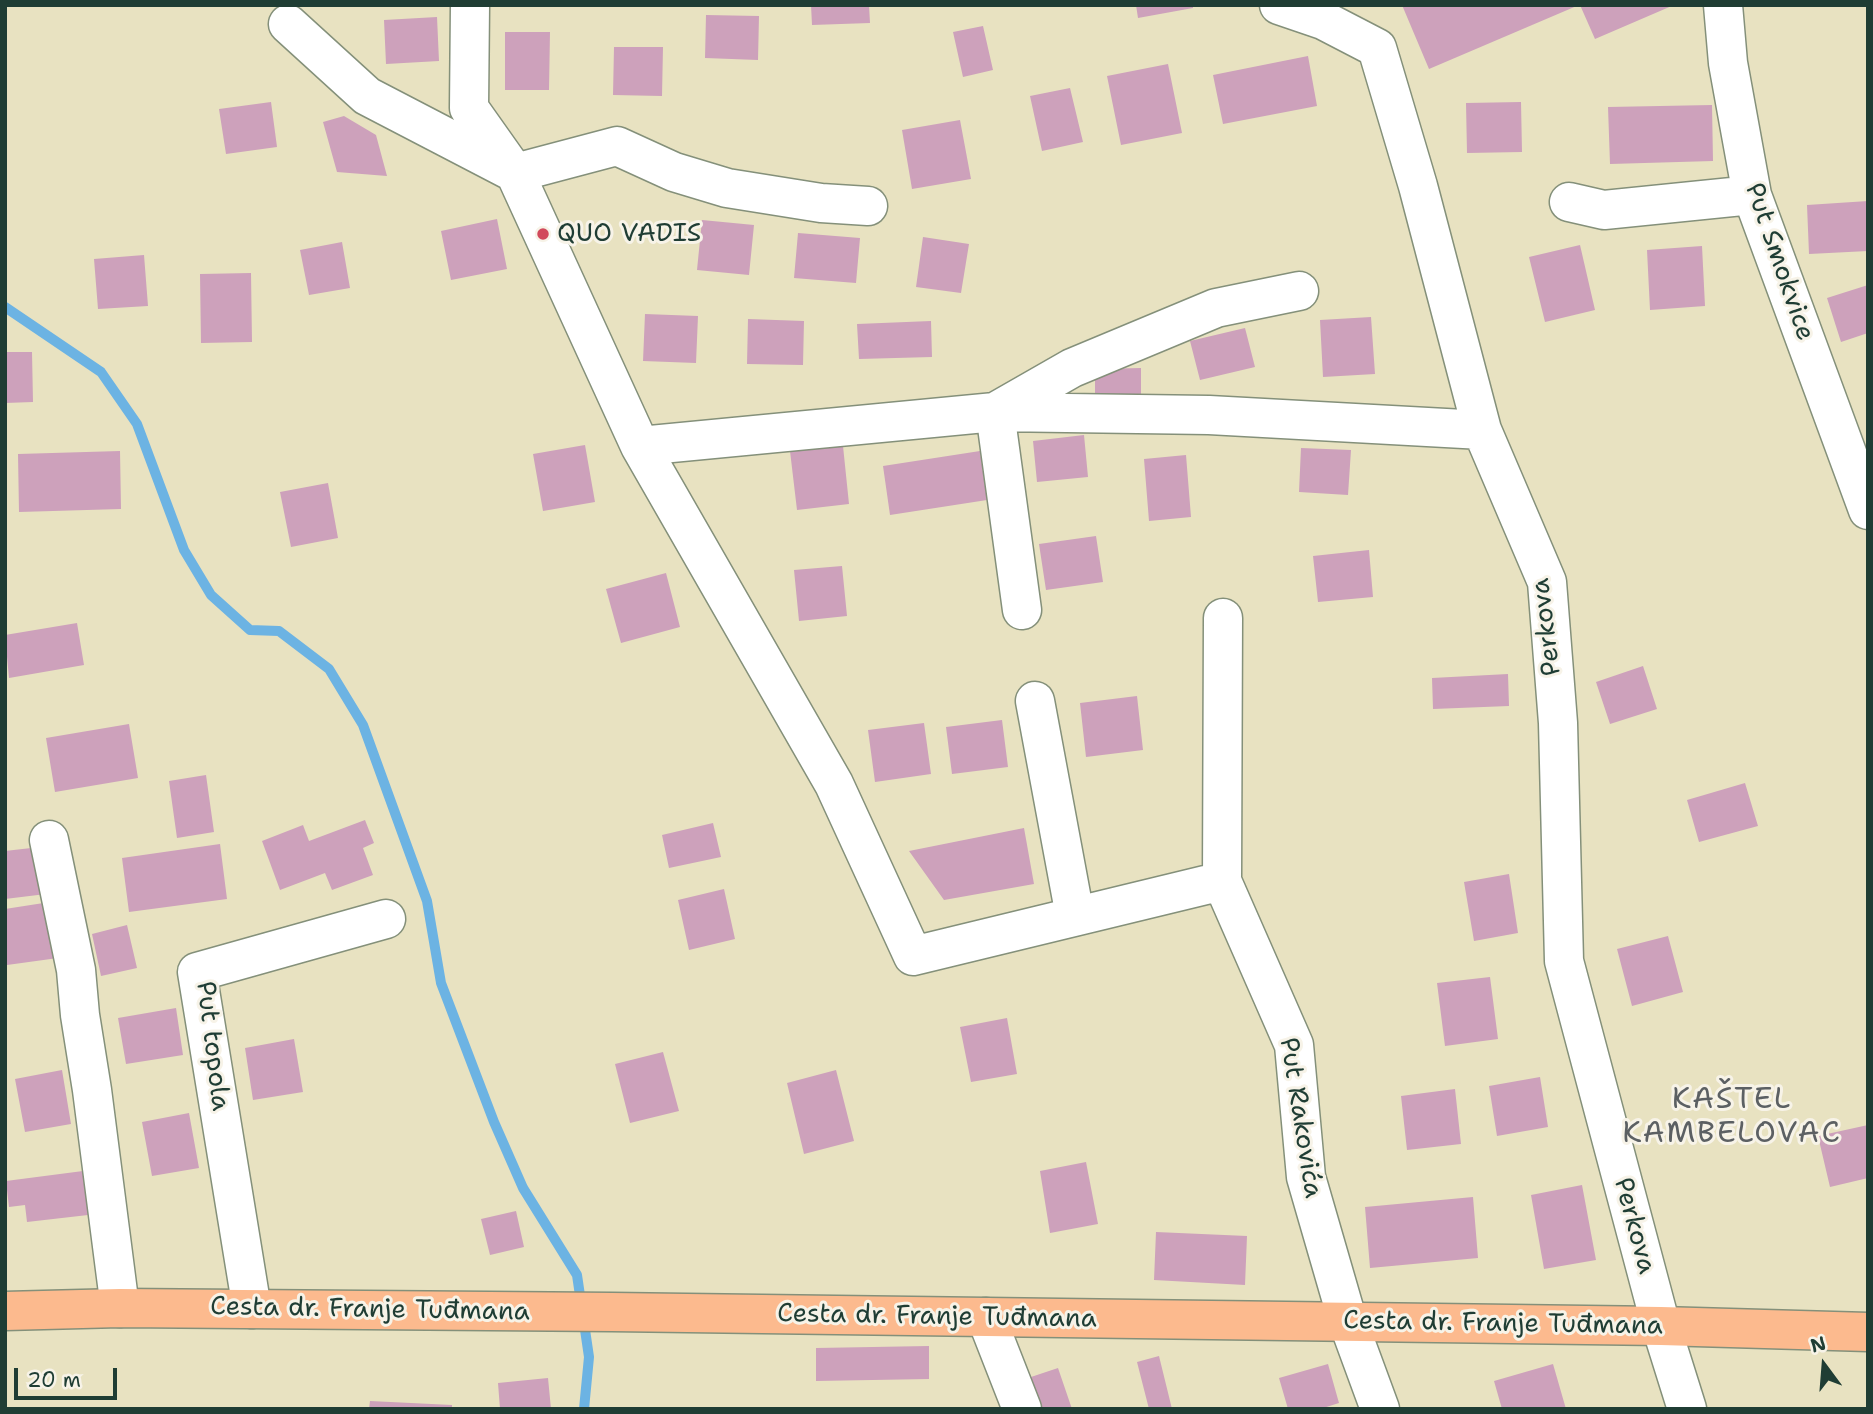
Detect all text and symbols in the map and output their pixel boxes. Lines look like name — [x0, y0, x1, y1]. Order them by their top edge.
street label: Put Smokvice — [1737, 179, 1821, 345]
place label: QUO VADIS — [557, 218, 701, 250]
marker: QUO VADIS — [535, 226, 551, 242]
street label: Perkova — [1526, 576, 1568, 678]
street label: Put topola — [189, 979, 235, 1113]
street label: Put Rakovića — [1272, 1036, 1328, 1200]
district label: KAŠTEL KAMBELOVAC — [1623, 1082, 1841, 1152]
street label: Perkova — [1606, 1175, 1662, 1277]
street label: Cesta dr. Franje Tuđmana — [210, 1292, 530, 1328]
street label: Cesta dr. Franje Tuđmana — [777, 1299, 1097, 1335]
street label: Cesta dr. Franje Tuđmana — [1343, 1306, 1663, 1342]
north arrow — [1789, 1330, 1859, 1400]
text: N — [1807, 1330, 1829, 1358]
scale bar — [18, 1354, 121, 1398]
text: 20 m — [27, 1366, 81, 1394]

